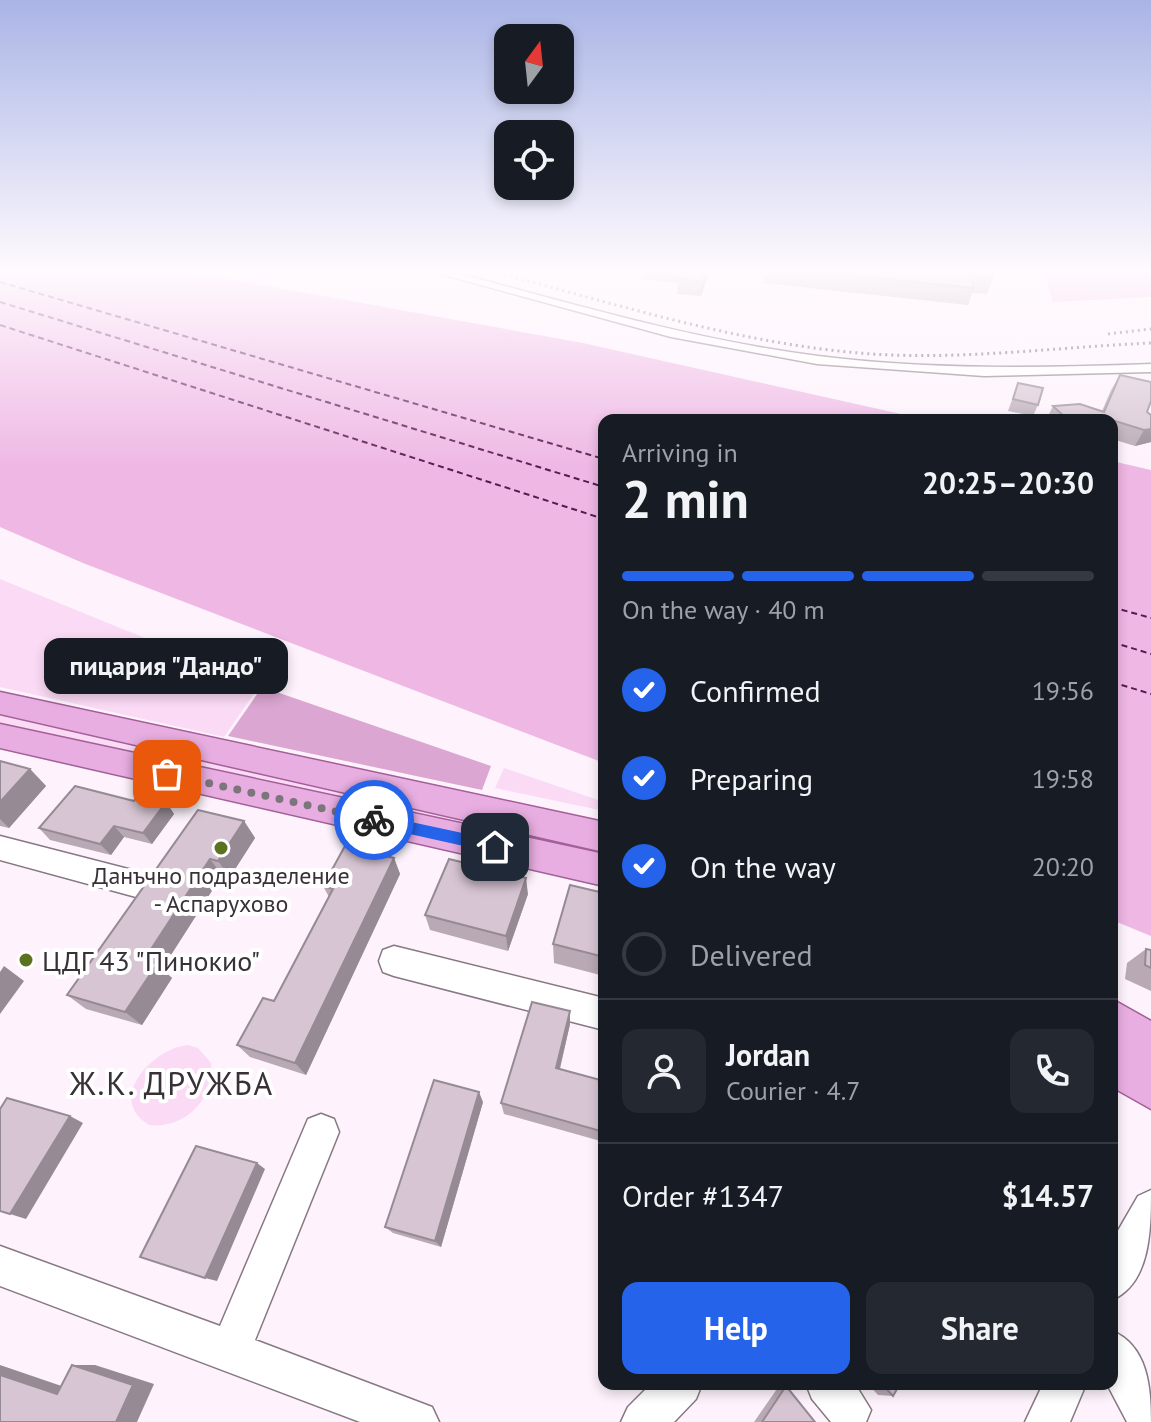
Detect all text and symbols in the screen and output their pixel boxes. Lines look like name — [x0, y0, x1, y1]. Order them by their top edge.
north arrow — [494, 24, 574, 104]
map controls — [494, 24, 574, 200]
button: locate — [494, 120, 574, 200]
text: Arriving in — [622, 436, 738, 469]
text: 20:25–20:30 — [922, 463, 1094, 502]
text: 2 min — [622, 465, 749, 532]
text: On the way · 40 m — [622, 593, 825, 626]
callout: пицария "Дандо" — [45, 638, 289, 694]
text: пицария "Дандо" — [70, 649, 262, 682]
icon: check — [622, 668, 666, 712]
text: Confirmed — [690, 671, 821, 710]
text: 19:56 — [1032, 674, 1094, 707]
pin — [133, 740, 201, 808]
icon: bag — [145, 752, 189, 796]
icon: check — [622, 756, 666, 800]
text: Preparing — [690, 759, 813, 798]
text: 19:58 — [1032, 762, 1094, 795]
courier — [334, 780, 414, 860]
icon: bike — [352, 798, 396, 842]
pin — [461, 813, 529, 881]
icon: home — [473, 825, 517, 869]
marker: Данъчно подразделение - Аспарухово — [212, 839, 230, 857]
icon: check — [622, 844, 666, 888]
text: On the way — [690, 847, 836, 886]
text: 20:20 — [1032, 850, 1094, 883]
place label: Данъчно подразделение - Аспарухово — [92, 860, 350, 919]
text: Delivered — [690, 935, 813, 974]
place label: ЦДГ 43 "Пинокио" — [42, 942, 260, 979]
marker: ЦДГ 43 "Пинокио" — [17, 951, 35, 969]
button: person — [622, 1029, 706, 1113]
button: phone — [1010, 1029, 1094, 1113]
text: Jordan — [726, 1035, 810, 1074]
district label: Ж.К. ДРУЖБА — [69, 1062, 274, 1104]
text: Courier · 4.7 — [726, 1074, 860, 1107]
text: Order #1347 — [622, 1176, 784, 1215]
text: $14.57 — [1002, 1176, 1094, 1215]
button: Help — [622, 1282, 850, 1374]
button: Share — [866, 1282, 1094, 1374]

